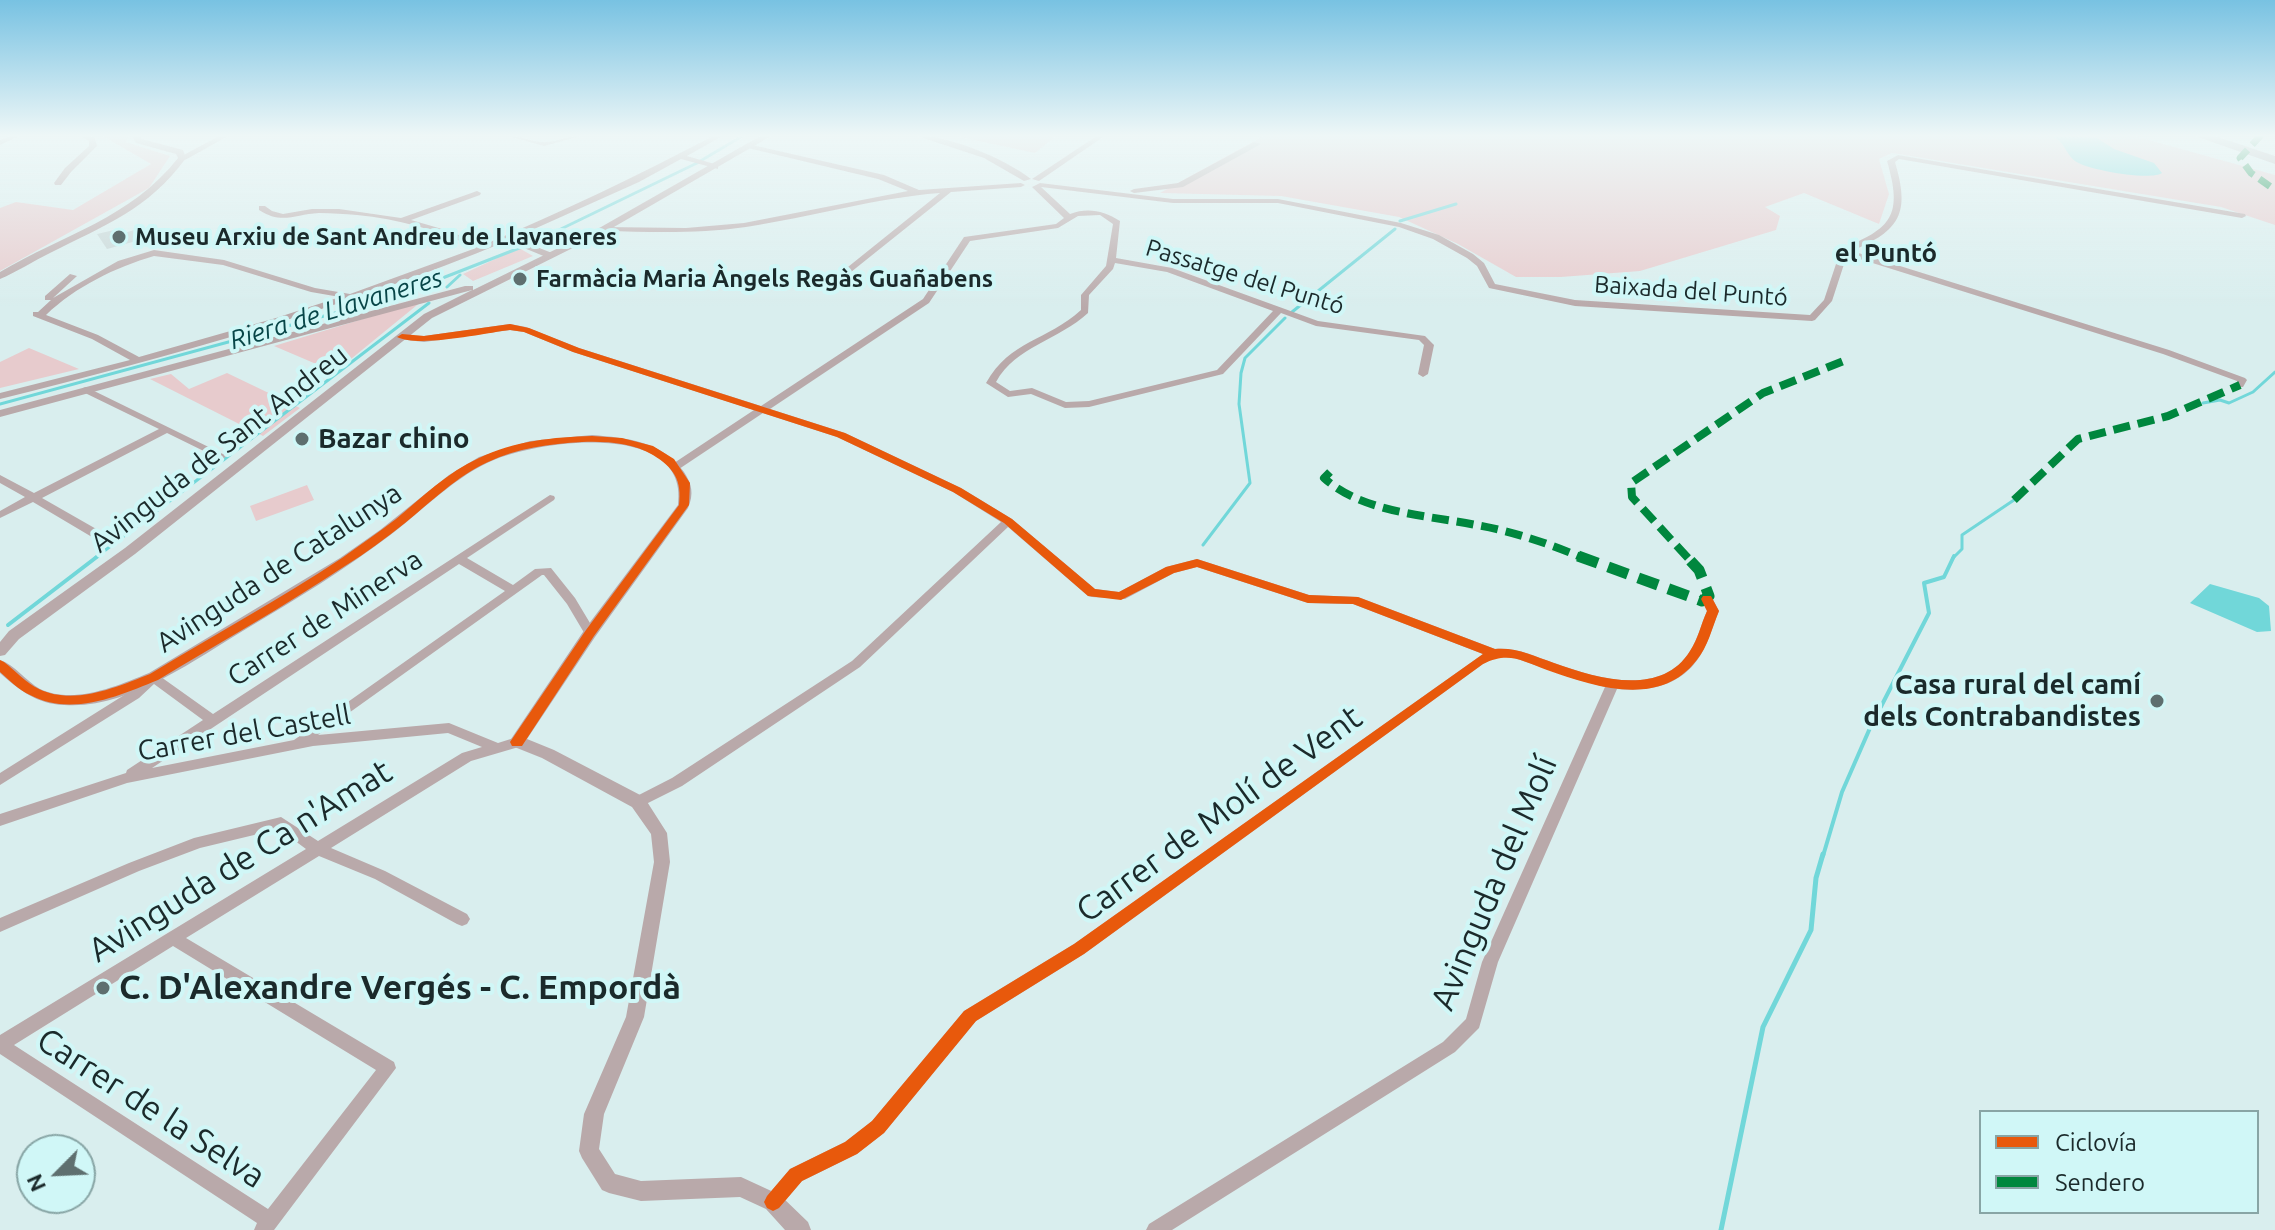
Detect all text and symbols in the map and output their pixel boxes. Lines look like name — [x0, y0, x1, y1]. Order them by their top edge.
place label: Museu Arxiu de Sant Andreu de Llavaneres — [135, 223, 617, 251]
marker: Museu Arxiu de Sant Andreu de Llavaneres — [110, 228, 128, 246]
street label: Passatge del Puntó — [1142, 233, 1348, 321]
district label: el Puntó — [1835, 237, 1937, 269]
water label: Riera de Llavaneres — [226, 262, 446, 356]
place label: Farmàcia Maria Àngels Regàs Guañabens — [536, 265, 993, 293]
marker: Farmàcia Maria Àngels Regàs Guañabens — [511, 270, 529, 288]
street label: Baixada del Puntó — [1593, 270, 1789, 312]
street label: Avinguda de Sant Andreu — [84, 338, 354, 560]
place label: Bazar chino — [318, 422, 470, 456]
marker: Bazar chino — [293, 430, 311, 448]
street label: Avinguda de Catalunya — [150, 476, 408, 660]
street label: Carrer de Minerva — [221, 543, 429, 693]
place label: Casa rural del camí dels Contrabandistes — [1863, 668, 2141, 734]
marker: Casa rural del camí dels Contrabandistes — [2148, 692, 2166, 710]
street label: Carrer de Molí de Vent — [1068, 697, 1370, 931]
street label: Carrer del Castell — [135, 698, 353, 768]
street label: Avinguda del Molí — [1422, 750, 1566, 1016]
street label: Avinguda de Ca n'Amat — [81, 751, 399, 971]
place label: C. D'Alexandre Vergés - C. Empordà — [119, 968, 681, 1008]
marker: C. D'Alexandre Vergés - C. Empordà — [94, 979, 112, 997]
street label: Carrer de la Selva — [29, 1019, 273, 1197]
legend — [1979, 1110, 2259, 1214]
text: Ciclovía — [2055, 1129, 2137, 1156]
north arrow — [16, 1134, 96, 1214]
text: Sendero — [2055, 1169, 2145, 1196]
text: N — [21, 1171, 50, 1196]

